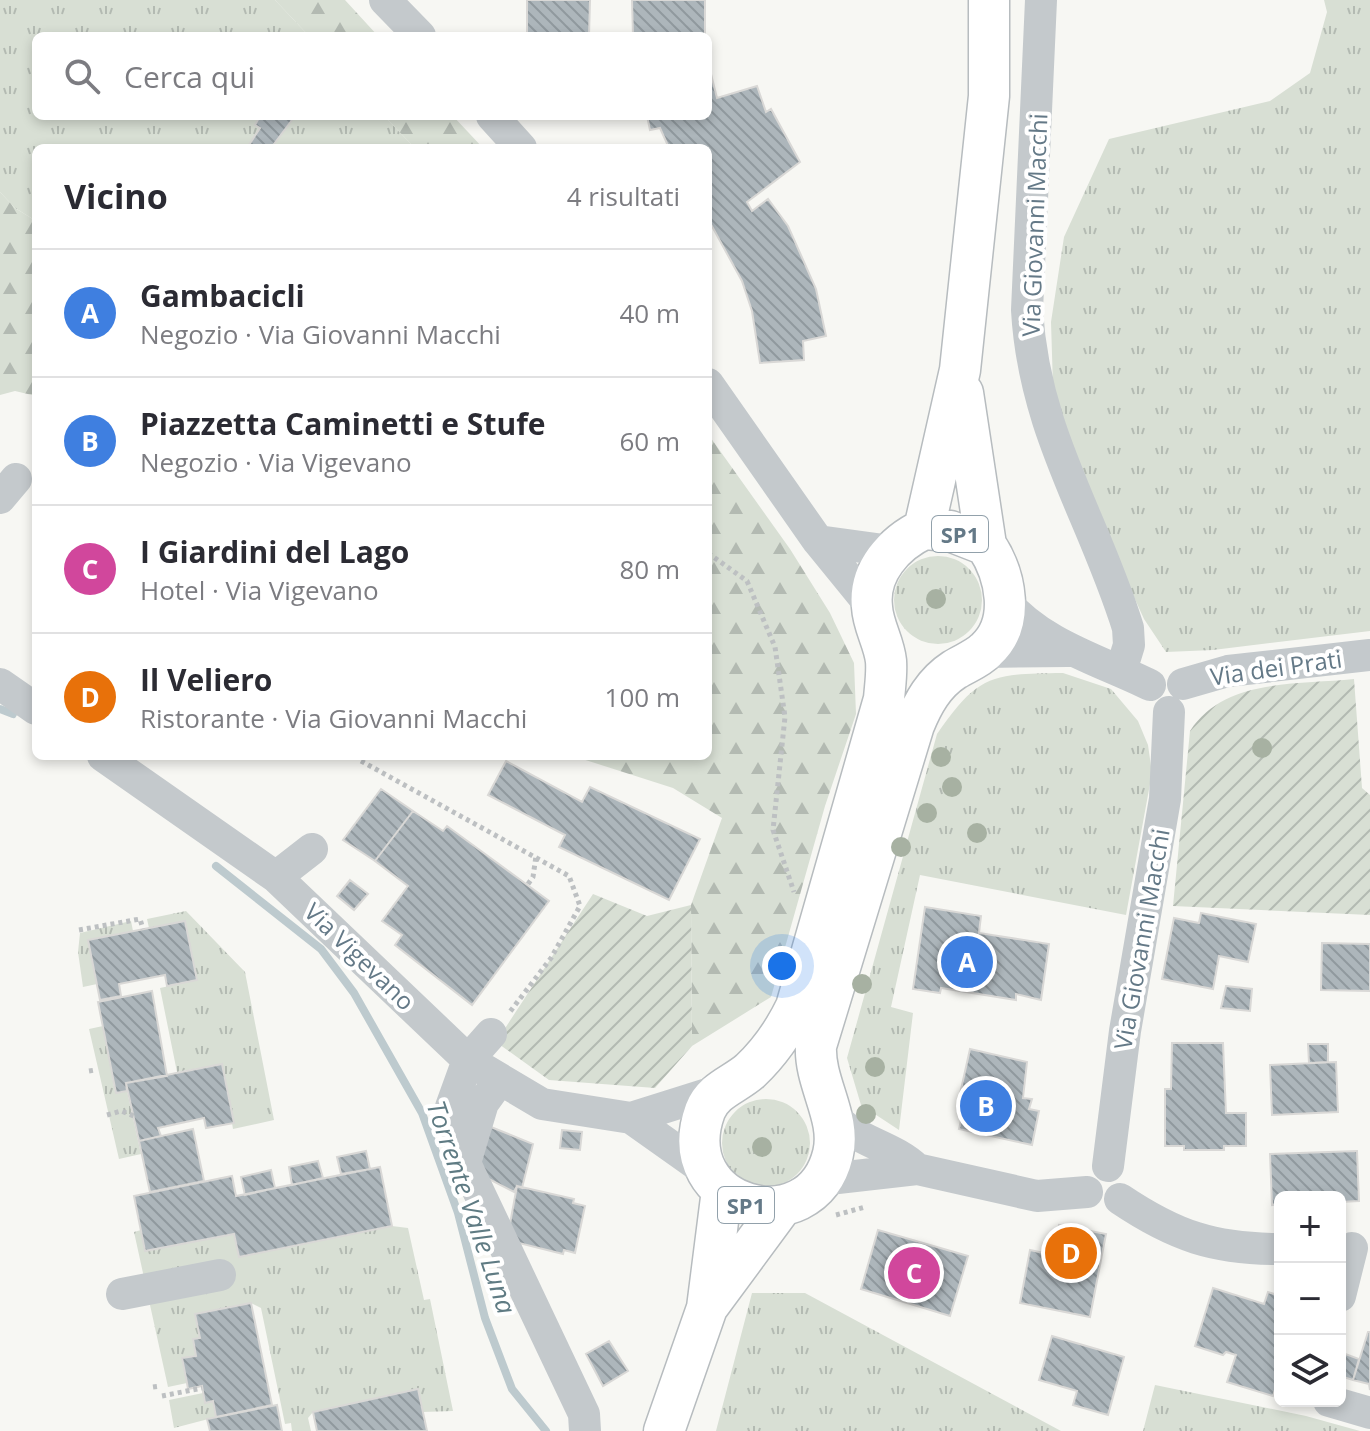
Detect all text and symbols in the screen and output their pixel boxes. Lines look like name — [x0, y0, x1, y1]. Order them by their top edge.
search box — [32, 32, 712, 120]
icon: search — [60, 54, 104, 98]
text: Cerca qui — [124, 56, 255, 97]
street label: Via Giovanni Macchi — [1014, 113, 1054, 337]
text: Vicino — [64, 173, 168, 219]
text: 4 risultati — [567, 178, 680, 214]
text: Gambacicli — [140, 275, 305, 316]
text: A — [81, 295, 99, 331]
text: 40 m — [619, 295, 680, 331]
text: Negozio · Via Giovanni Macchi — [140, 316, 501, 352]
text: Piazzetta Caminetti e Stufe — [140, 403, 545, 444]
text: B — [81, 423, 99, 459]
text: 60 m — [619, 423, 680, 459]
text: Negozio · Via Vigevano — [140, 444, 412, 480]
road number: SP1 — [932, 516, 988, 552]
text: I Giardini del Lago — [140, 531, 409, 572]
text: C — [82, 551, 98, 587]
text: 80 m — [619, 551, 680, 587]
text: Hotel · Via Vigevano — [140, 572, 379, 608]
street label: Via dei Prati — [1208, 641, 1344, 693]
text: Il Veliero — [140, 659, 272, 700]
text: D — [80, 679, 100, 715]
text: 100 m — [605, 679, 680, 715]
text: Ristorante · Via Giovanni Macchi — [140, 700, 527, 736]
street label: Via Giovanni Macchi — [1105, 826, 1177, 1052]
street label: Via Vigevano — [298, 895, 422, 1017]
pin: A — [941, 932, 993, 992]
your location — [762, 946, 802, 986]
pin: B — [960, 1076, 1012, 1136]
water label: Torrente Valle Luna — [419, 1096, 525, 1319]
road number: SP1 — [718, 1187, 774, 1223]
map controls — [1274, 1191, 1346, 1407]
button: + — [1274, 1191, 1346, 1263]
pin: D — [1045, 1223, 1097, 1283]
pin: C — [888, 1243, 940, 1303]
button: − — [1274, 1263, 1346, 1335]
button: layers — [1274, 1335, 1346, 1407]

